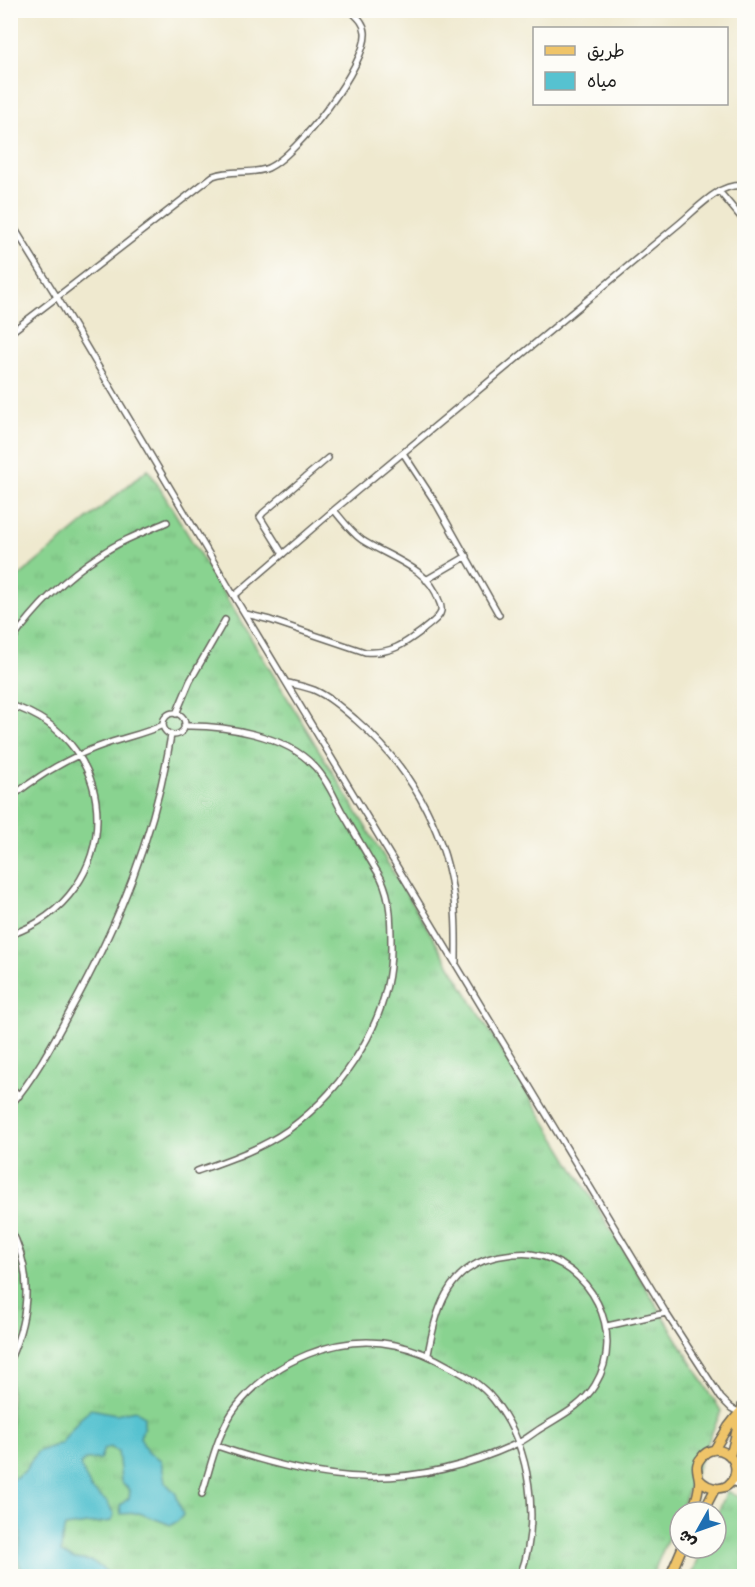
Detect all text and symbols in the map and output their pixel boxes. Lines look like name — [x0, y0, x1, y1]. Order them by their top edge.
legend — [533, 27, 728, 105]
text: طريق — [587, 40, 625, 62]
text: مياه — [587, 70, 617, 92]
north arrow — [668, 1500, 728, 1560]
text: ش — [674, 1526, 701, 1552]

